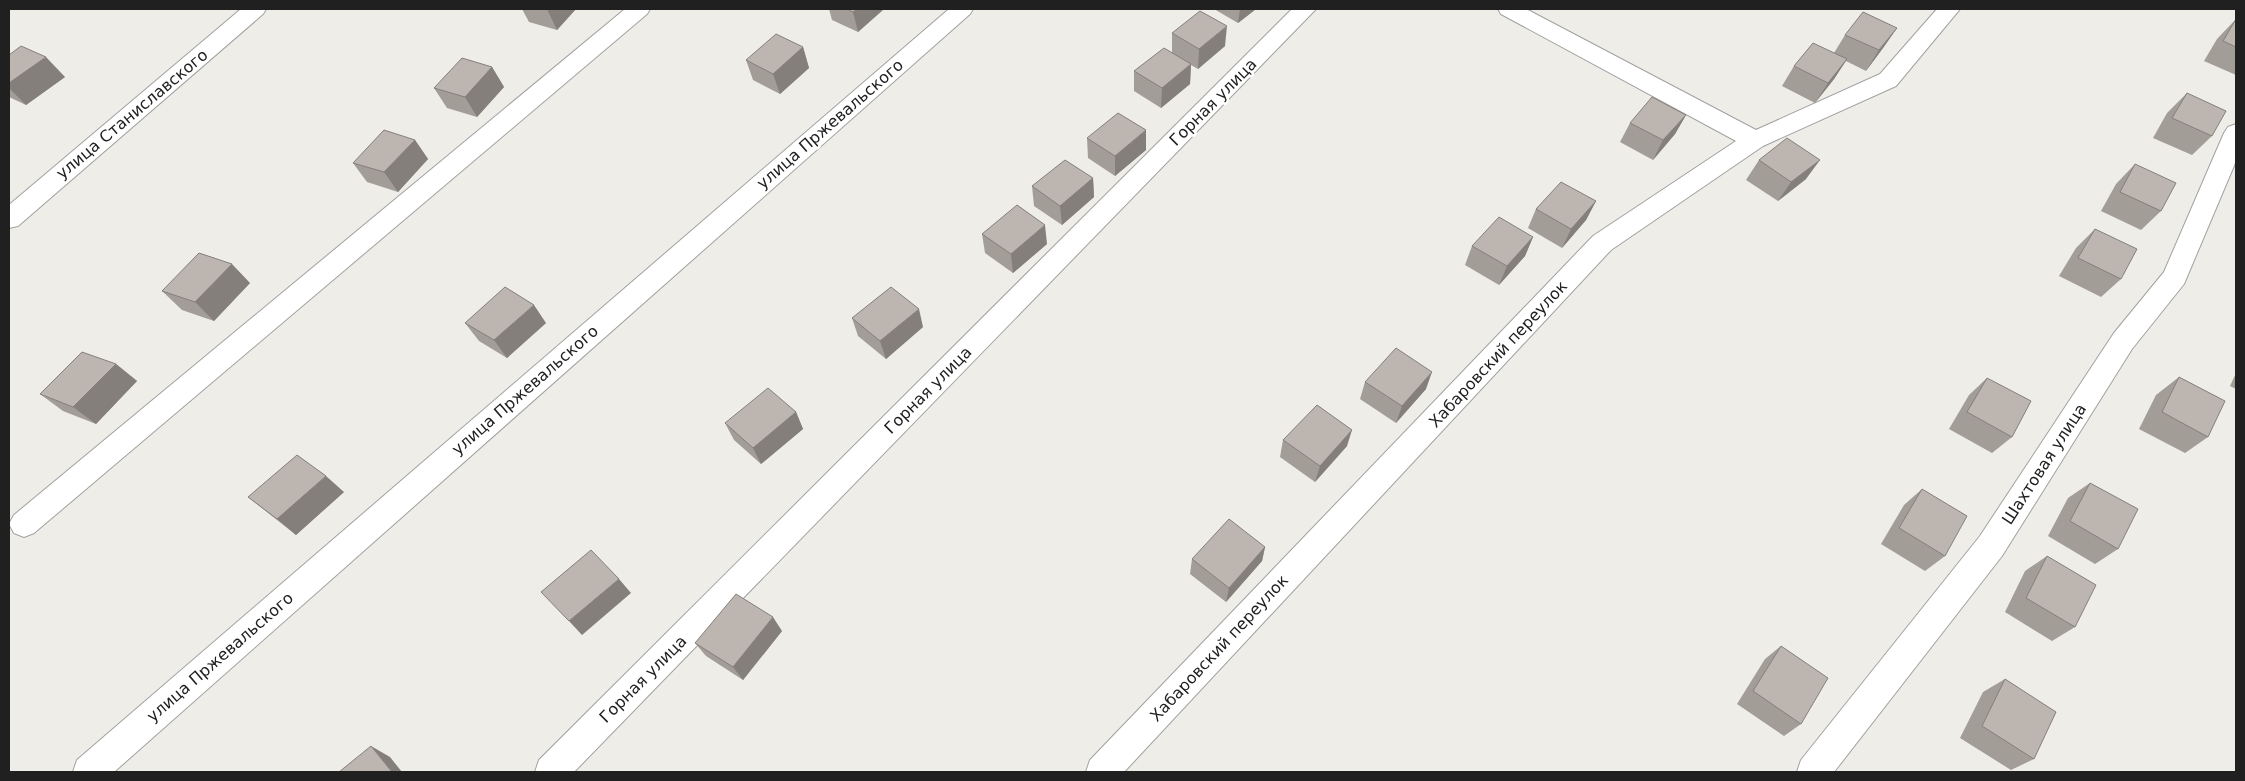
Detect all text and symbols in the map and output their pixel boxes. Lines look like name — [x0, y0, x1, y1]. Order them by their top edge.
street label: улица Станиславского — [52, 45, 212, 183]
street label: Горная улица — [1165, 54, 1261, 150]
street label: улица Пржевальского — [753, 55, 907, 193]
street label: Хабаровский переулок — [1425, 276, 1571, 431]
street label: улица Пржевальского — [448, 321, 602, 459]
street label: Горная улица — [880, 342, 976, 438]
street label: Шахтовая улица — [1998, 400, 2090, 528]
street label: Хабаровский переулок — [1146, 570, 1292, 725]
street label: улица Пржевальского — [143, 588, 297, 726]
street label: Горная улица — [595, 631, 691, 727]

